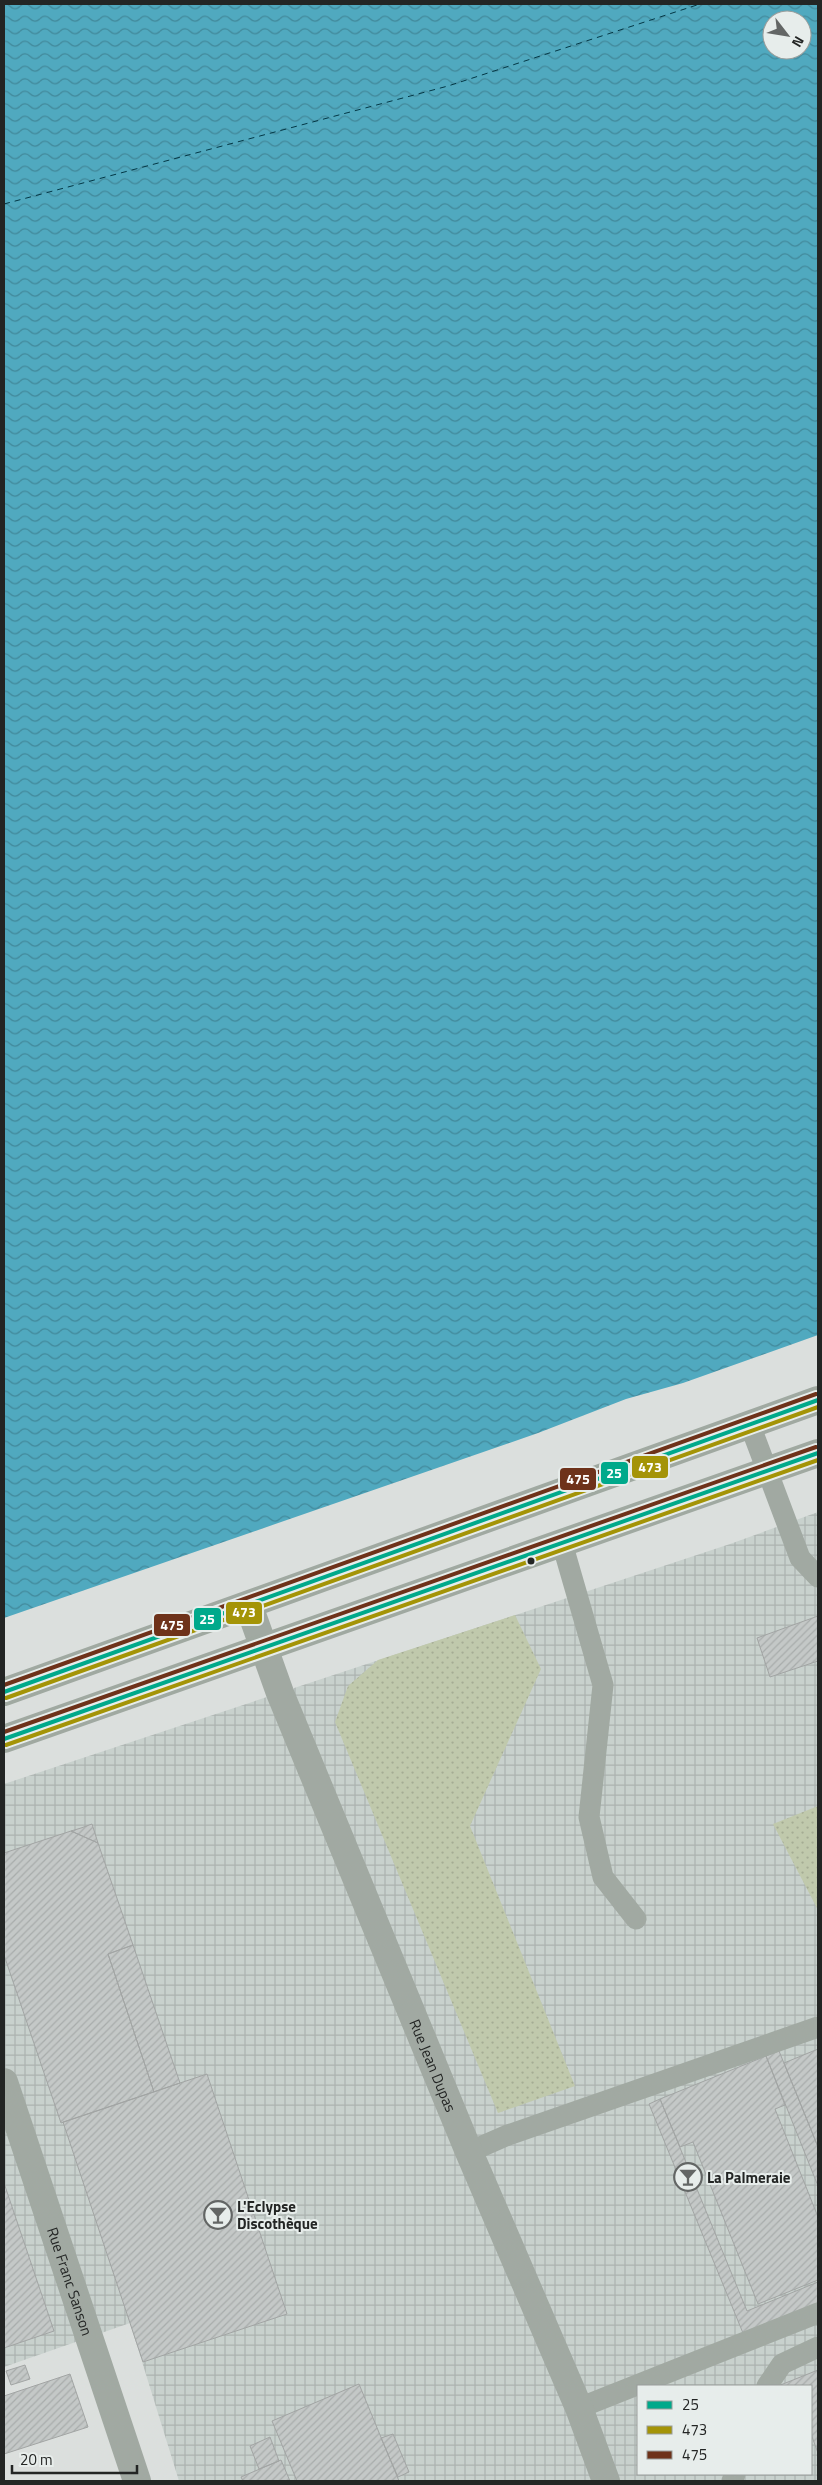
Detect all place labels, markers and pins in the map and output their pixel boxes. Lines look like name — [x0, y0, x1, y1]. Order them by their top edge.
unlabelled marker — [526, 1556, 536, 1566]
bar icon: La Palmeraie — [673, 2162, 703, 2192]
place label: La Palmeraie — [707, 2166, 791, 2189]
place label: L'Eclypse Discothèque — [237, 2195, 318, 2235]
bar icon: L'Eclypse Discothèque — [203, 2200, 233, 2230]

